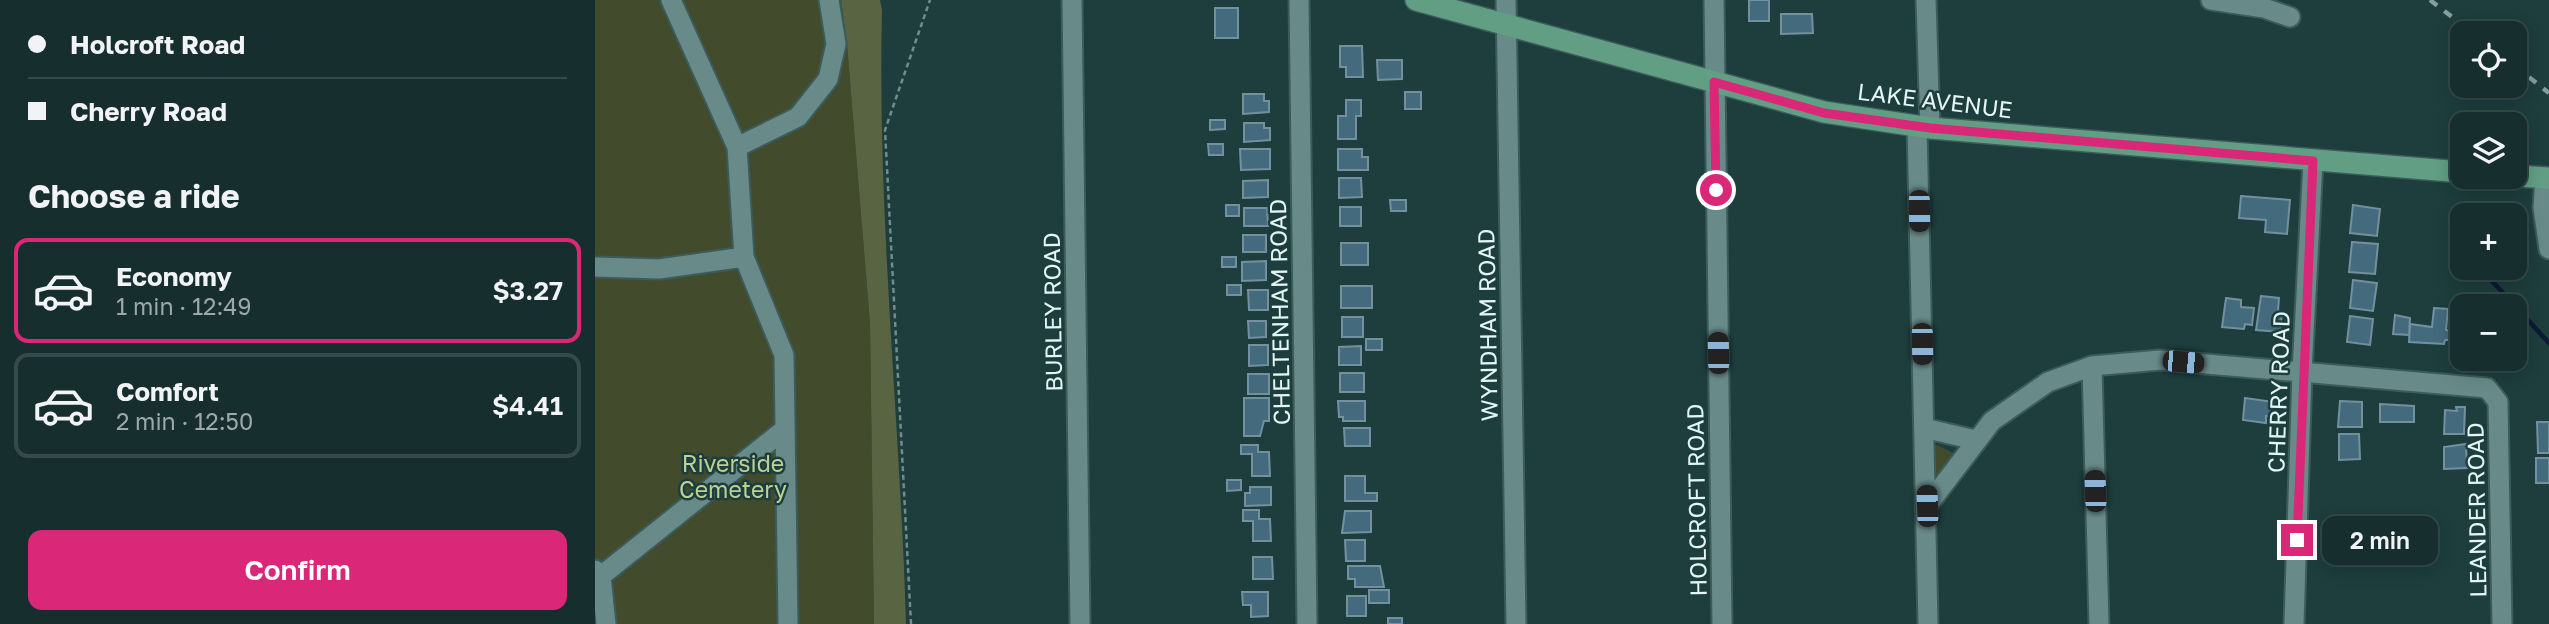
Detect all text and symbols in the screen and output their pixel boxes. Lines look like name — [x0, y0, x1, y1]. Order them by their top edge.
map controls — [2450, 21, 2527, 371]
button: locate — [2450, 21, 2527, 98]
text: Holcroft Road — [70, 29, 245, 60]
street label: LAKE AVENUE — [1856, 77, 2014, 123]
text: Cherry Road — [70, 96, 227, 127]
button: layers — [2450, 112, 2527, 189]
route start — [1700, 174, 1732, 206]
text: Choose a ride — [28, 177, 240, 215]
car — [1909, 190, 1930, 232]
street label: CHELTENHAM ROAD — [1263, 199, 1295, 425]
button: + — [2450, 203, 2527, 280]
street label: WYNDHAM ROAD — [1471, 228, 1503, 422]
street label: BURLEY ROAD — [1037, 232, 1067, 392]
icon: car — [32, 259, 95, 322]
text: Economy — [116, 261, 232, 292]
text: $3.27 — [492, 275, 563, 306]
text: 1 min · 12:49 — [116, 292, 251, 320]
button: − — [2450, 294, 2527, 371]
street label: CHERRY ROAD — [2261, 311, 2295, 473]
car — [1912, 323, 1933, 365]
car — [1708, 332, 1729, 374]
car — [2162, 350, 2205, 374]
icon: car — [32, 374, 95, 437]
text: Comfort — [116, 376, 219, 407]
text: $4.41 — [492, 390, 563, 421]
street label: HOLCROFT ROAD — [1680, 403, 1712, 597]
text: 2 min · 12:50 — [116, 407, 253, 435]
street label: LEANDER ROAD — [2460, 422, 2492, 598]
park label: Riverside Cemetery — [679, 449, 787, 503]
car — [2084, 470, 2107, 512]
car — [1916, 485, 1939, 527]
callout: 2 min — [2321, 516, 2437, 564]
route end — [2281, 524, 2313, 556]
text: 2 min — [2350, 526, 2410, 554]
button: Confirm — [28, 530, 567, 610]

